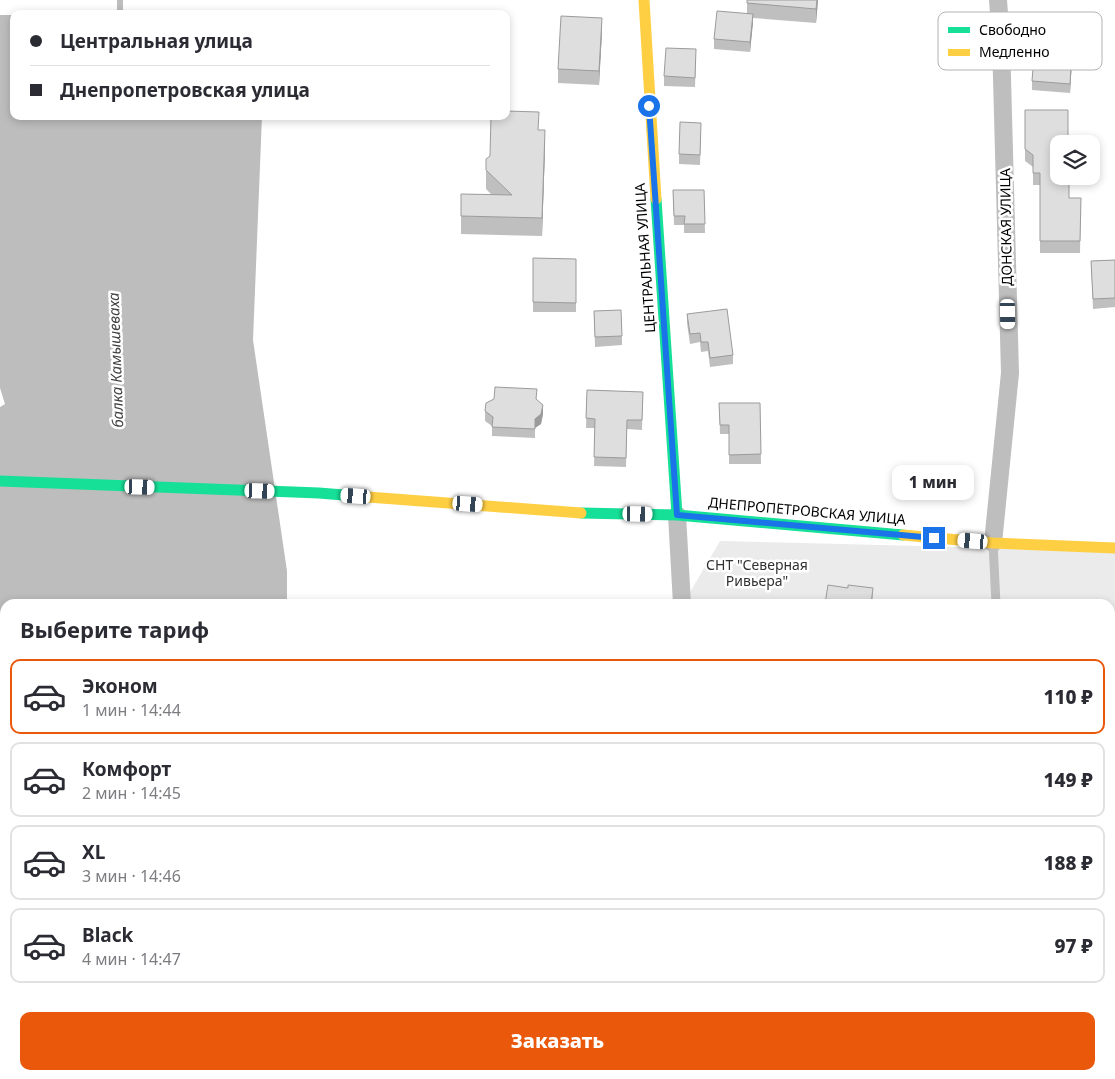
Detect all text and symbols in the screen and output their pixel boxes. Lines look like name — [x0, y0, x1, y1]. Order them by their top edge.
legend — [938, 12, 1102, 70]
text: Свободно — [979, 20, 1046, 39]
text: Центральная улица — [60, 28, 253, 54]
text: Медленно — [979, 42, 1050, 61]
text: Днепропетровская улица — [60, 77, 310, 103]
route start — [638, 95, 660, 117]
map controls — [1050, 135, 1100, 185]
button: layers — [1050, 135, 1100, 185]
street label: ДОНСКАЯ УЛИЦА — [995, 168, 1016, 286]
street label: ЦЕНТРАЛЬНАЯ УЛИЦА — [630, 182, 659, 334]
water label: балка Камышеваха — [103, 292, 127, 428]
car — [1000, 299, 1015, 329]
callout: 1 мин — [893, 466, 975, 500]
text: 1 мин — [909, 471, 957, 493]
car — [124, 479, 155, 495]
car — [244, 483, 275, 499]
car — [340, 487, 371, 505]
street label: ДНЕПРОПЕТРОВСКАЯ УЛИЦА — [708, 492, 907, 529]
car — [452, 495, 483, 513]
car — [622, 506, 653, 522]
route end — [923, 527, 945, 549]
car — [957, 532, 988, 550]
park label: СНТ "Северная Ривьера" — [706, 555, 808, 590]
text: Выберите тариф — [20, 614, 209, 644]
text: Эконом — [82, 673, 158, 699]
icon: car — [22, 674, 67, 719]
text: 110 ₽ — [1043, 684, 1093, 710]
text: 1 мин · 14:44 — [82, 699, 181, 721]
text: Комфорт — [82, 756, 171, 782]
icon: car — [22, 757, 67, 802]
text: 149 ₽ — [1043, 767, 1093, 793]
text: 2 мин · 14:45 — [82, 782, 181, 804]
text: XL — [82, 839, 105, 865]
icon: car — [22, 840, 67, 885]
text: 188 ₽ — [1043, 850, 1093, 876]
text: 3 мин · 14:46 — [82, 865, 181, 887]
text: Black — [82, 922, 133, 948]
icon: car — [22, 923, 67, 968]
text: 97 ₽ — [1054, 933, 1093, 959]
text: 4 мин · 14:47 — [82, 948, 181, 970]
button: Заказать — [20, 1012, 1095, 1070]

